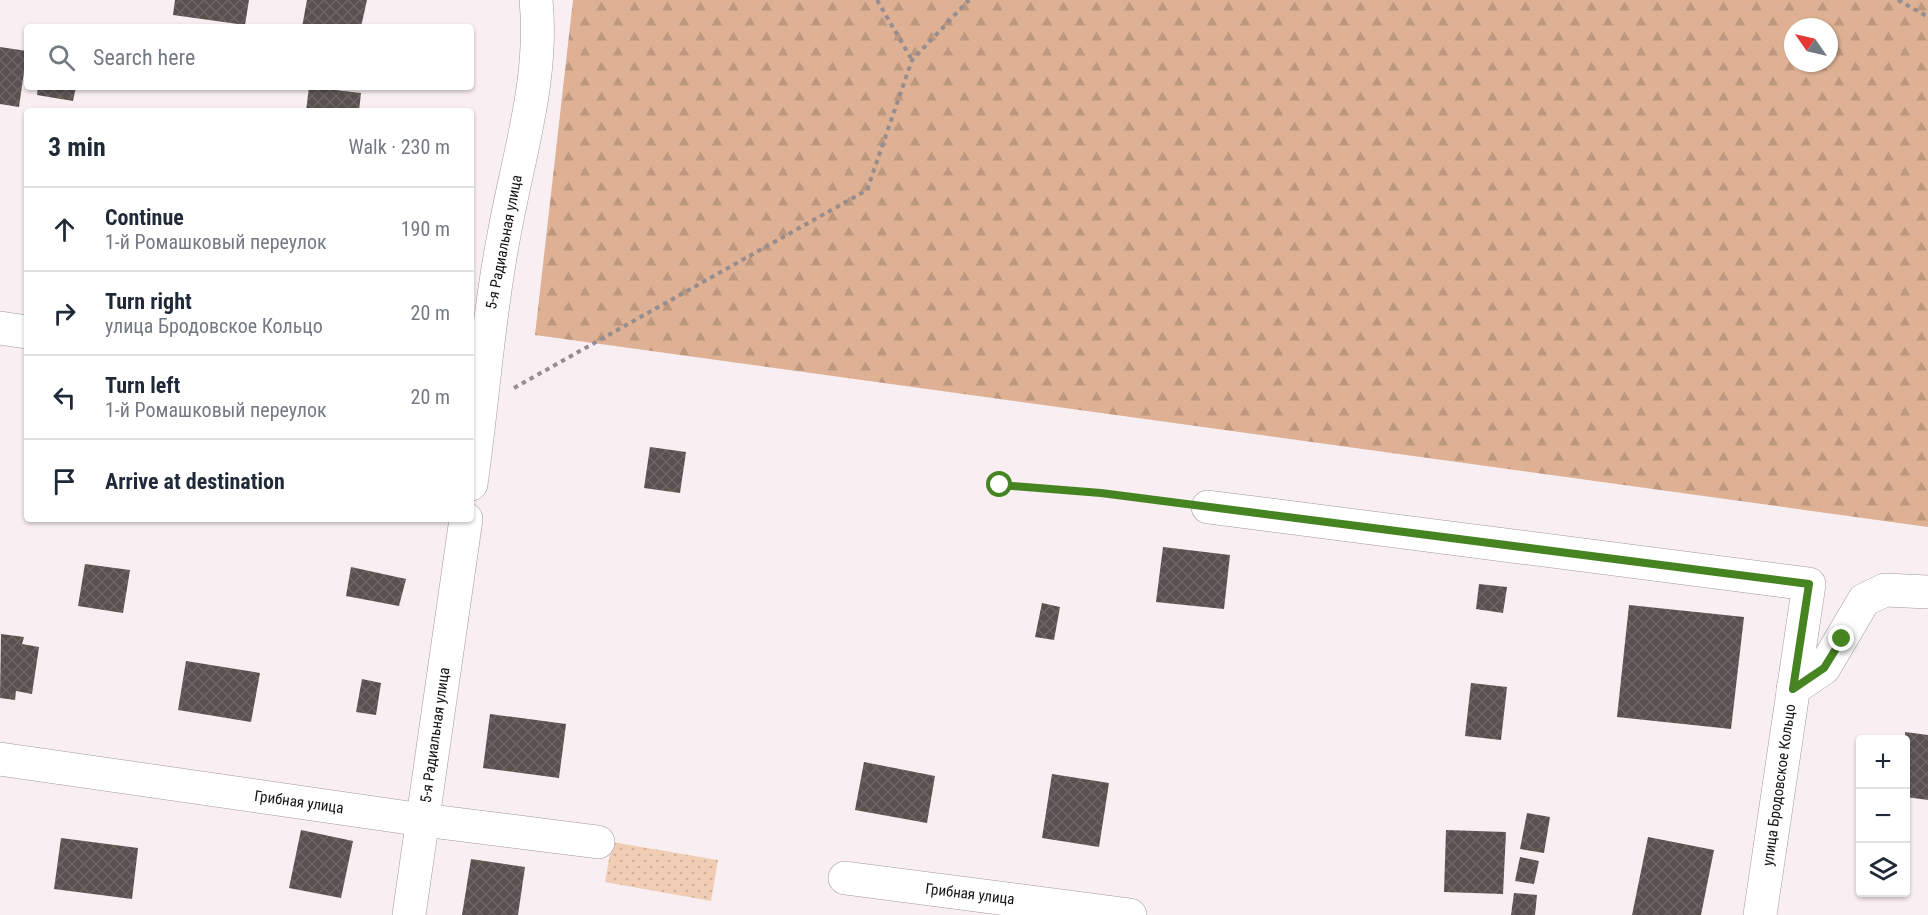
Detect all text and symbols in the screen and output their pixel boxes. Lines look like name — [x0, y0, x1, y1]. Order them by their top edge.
north arrow — [1784, 18, 1838, 72]
search box — [24, 24, 474, 90]
icon: search — [45, 41, 78, 74]
text: Search here — [93, 45, 195, 70]
text: 3 min — [48, 132, 106, 162]
text: Walk · 230 m — [349, 135, 450, 159]
street label: 5-я Радиальная улица — [482, 173, 526, 311]
text: Continue — [105, 205, 184, 230]
icon: ahead — [48, 213, 81, 246]
text: 190 m — [401, 217, 450, 241]
text: 1-й Ромашковый переулок — [105, 230, 327, 254]
text: Turn right — [105, 289, 192, 314]
icon: right — [48, 297, 81, 330]
text: 20 m — [411, 301, 450, 325]
text: улица Бродовское Кольцо — [105, 314, 323, 338]
text: Turn left — [105, 373, 180, 398]
icon: left — [48, 381, 81, 414]
text: 20 m — [411, 385, 450, 409]
text: 1-й Ромашковый переулок — [105, 398, 327, 422]
icon: arrive — [48, 465, 81, 498]
text: Arrive at destination — [105, 469, 285, 494]
route start — [986, 471, 1012, 497]
route end — [1828, 625, 1854, 651]
street label: 5-я Радиальная улица — [417, 666, 453, 804]
street label: улица Бродовское Кольцо — [1759, 703, 1799, 867]
map controls — [1856, 735, 1910, 897]
button: + — [1856, 735, 1910, 789]
street label: Грибная улица — [253, 787, 345, 817]
button: − — [1856, 789, 1910, 843]
button: layers — [1856, 843, 1910, 897]
street label: Грибная улица — [924, 880, 1016, 908]

